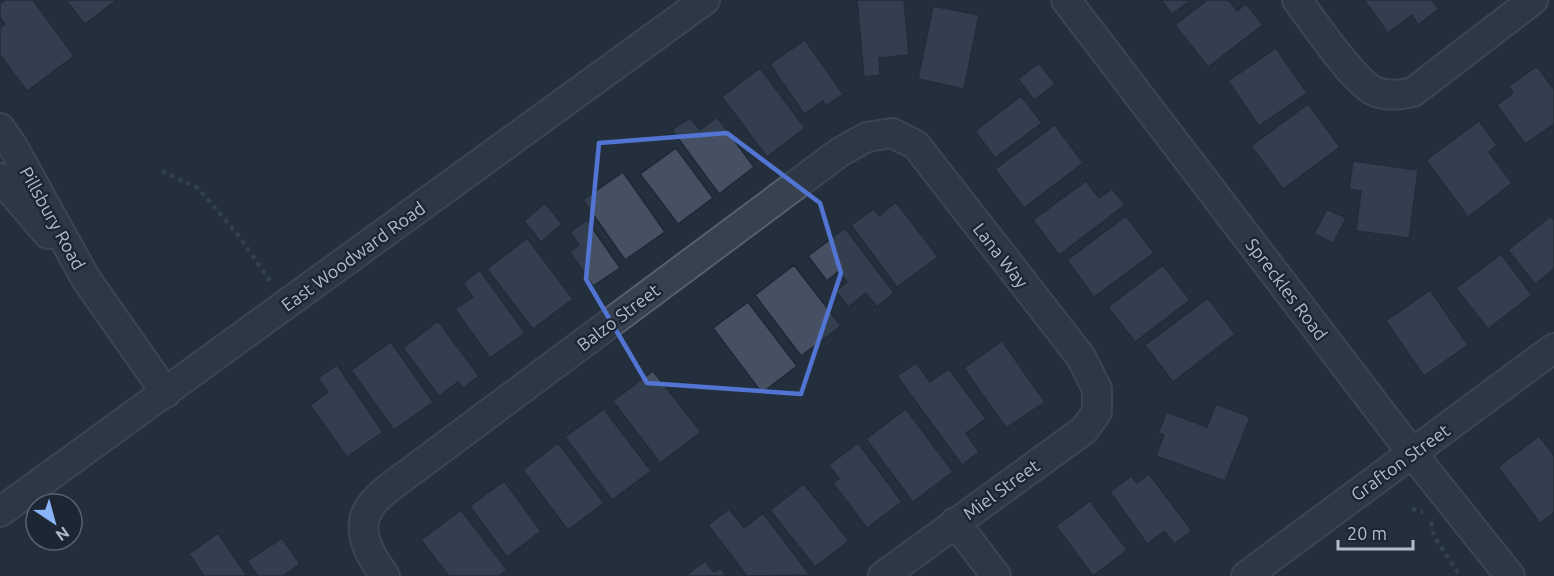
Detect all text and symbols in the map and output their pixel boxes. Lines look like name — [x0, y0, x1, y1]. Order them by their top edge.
street label: Pillsbury Road — [16, 163, 90, 273]
street label: East Woodward Road — [277, 197, 429, 315]
street label: Lana Way — [970, 219, 1033, 291]
street label: Spreckles Road — [1242, 234, 1332, 344]
street label: Balzo Street — [573, 279, 663, 355]
street label: Grafton Street — [1347, 420, 1453, 504]
street label: Miel Street — [959, 455, 1043, 523]
north arrow — [24, 492, 84, 552]
scale bar — [1338, 513, 1413, 551]
text: N — [53, 523, 73, 545]
text: 20 m — [1347, 523, 1387, 543]

